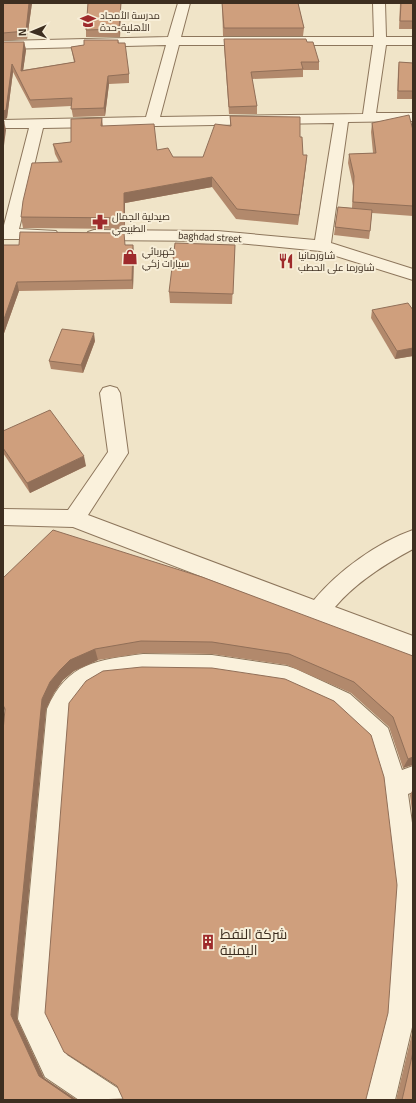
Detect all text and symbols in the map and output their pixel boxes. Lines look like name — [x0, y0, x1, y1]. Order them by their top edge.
place label: مدرسة الأمجاد الأهلية-حدة — [100, 6, 160, 37]
north arrow — [12, 12, 52, 52]
school or university icon: مدرسة الأمجاد الأهلية-حدة — [79, 12, 97, 30]
text: N — [12, 28, 32, 36]
place label: صيدلية الجمال الطبيعي — [112, 207, 170, 238]
pharmacy icon: صيدلية الجمال الطبيعي — [91, 213, 109, 231]
street label: baghdad street — [178, 226, 243, 248]
place label: كهربائي سيارات زكي — [142, 242, 189, 273]
place label: شاورمانيا شاورما على الحطب — [298, 246, 375, 277]
shop icon: كهربائي سيارات زكي — [121, 248, 139, 266]
restaurant icon: شاورمانيا شاورما على الحطب — [277, 252, 295, 270]
place label: شركة النفط اليمنية — [220, 921, 287, 963]
building icon: شركة النفط اليمنية — [199, 933, 217, 951]

